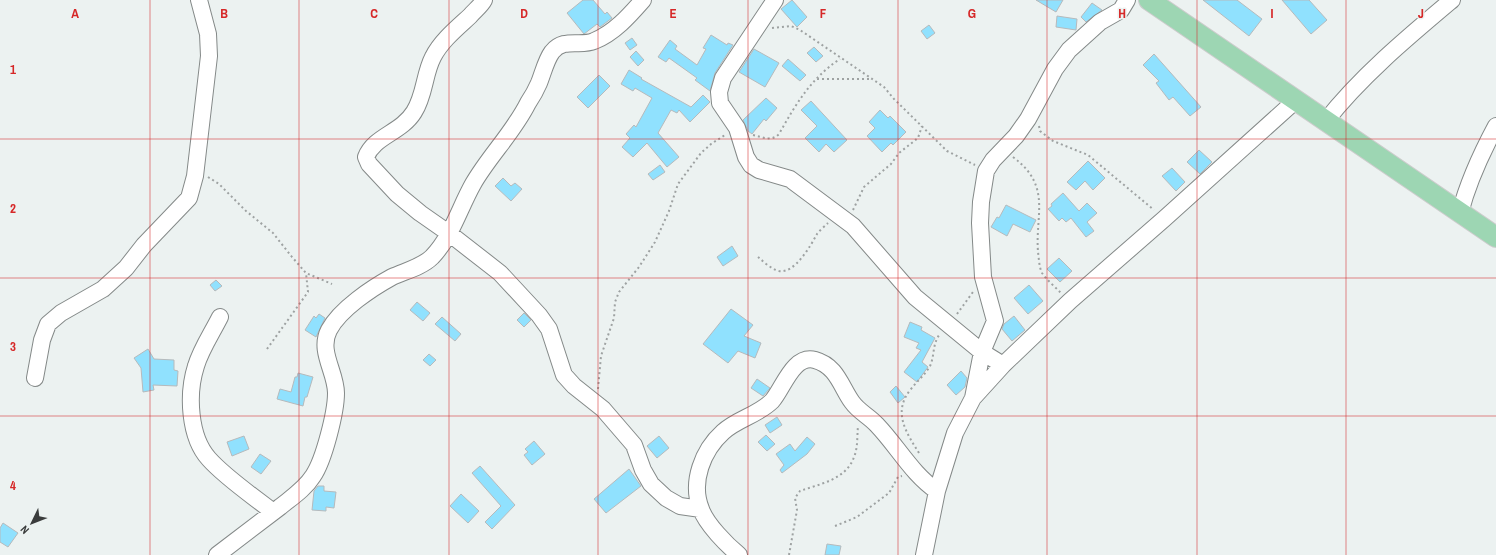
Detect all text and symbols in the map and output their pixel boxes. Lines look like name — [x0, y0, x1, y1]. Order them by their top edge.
text: A — [71, 5, 79, 22]
text: B — [220, 5, 228, 22]
text: C — [370, 5, 378, 22]
text: D — [520, 5, 528, 22]
text: E — [669, 5, 677, 22]
text: F — [820, 5, 827, 22]
text: G — [968, 5, 976, 22]
text: H — [1118, 5, 1126, 22]
text: I — [1271, 5, 1274, 22]
text: J — [1418, 5, 1424, 22]
text: 1 — [10, 61, 16, 78]
text: 2 — [10, 200, 16, 217]
text: 3 — [10, 338, 16, 355]
text: 4 — [10, 477, 16, 494]
north arrow — [12, 503, 52, 543]
text: N — [17, 523, 32, 537]

